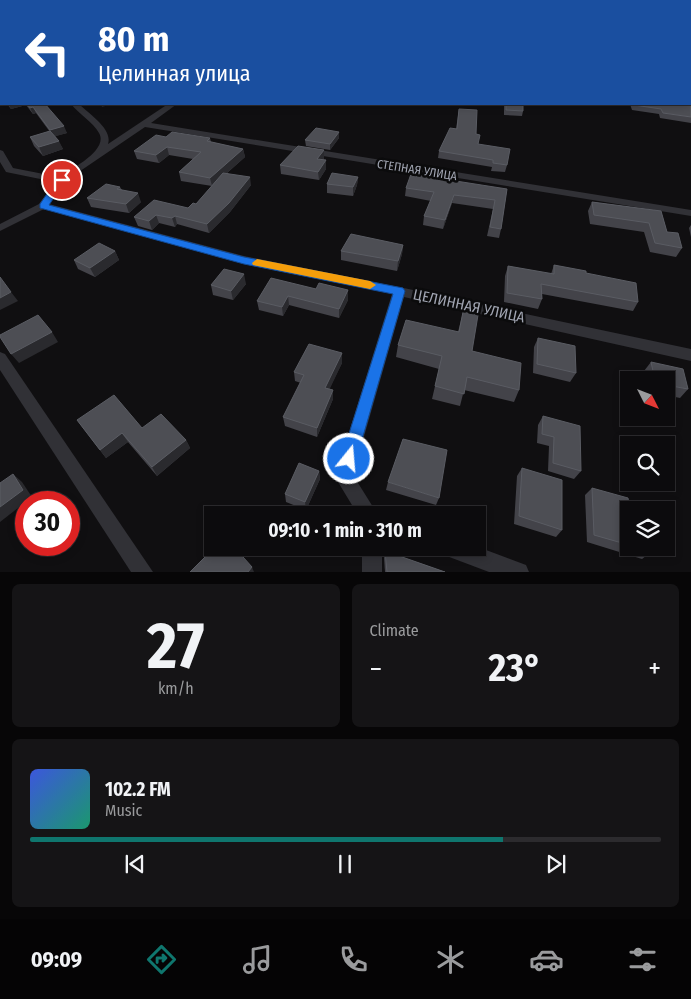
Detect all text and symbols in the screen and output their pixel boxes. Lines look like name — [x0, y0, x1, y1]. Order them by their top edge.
text: 80 m — [98, 18, 170, 60]
icon: left — [15, 20, 80, 85]
text: Целинная улица — [98, 60, 250, 87]
street label: СТЕПНАЯ УЛИЦА — [376, 157, 459, 183]
pin — [41, 159, 83, 201]
icon: arrive — [48, 166, 76, 194]
street label: ЦЕЛИННАЯ УЛИЦА — [412, 285, 527, 327]
north arrow — [620, 371, 675, 426]
map controls — [620, 371, 675, 556]
position arrow — [322, 432, 374, 484]
button: search — [620, 436, 675, 491]
speed limit sign: 30 — [15, 491, 80, 556]
button: layers — [620, 501, 675, 556]
text: 09:10 · 1 min · 310 m — [268, 519, 422, 542]
text: 27 — [147, 607, 204, 685]
text: Climate — [370, 621, 419, 640]
text: 23° — [489, 645, 542, 691]
text: − — [370, 652, 382, 685]
text: + — [648, 652, 661, 685]
text: km/h — [158, 679, 194, 698]
text: 102.2 FM — [105, 778, 171, 801]
text: Music — [105, 801, 142, 820]
icon: previous — [121, 850, 149, 878]
icon: pause — [331, 850, 359, 878]
icon: next — [542, 850, 570, 878]
icon: directions — [144, 942, 179, 977]
icon: music — [240, 942, 275, 977]
icon: phone — [336, 942, 371, 977]
icon: climate — [433, 942, 468, 977]
icon: car — [529, 942, 564, 977]
icon: filters — [625, 942, 660, 977]
text: 09:09 — [31, 946, 82, 973]

